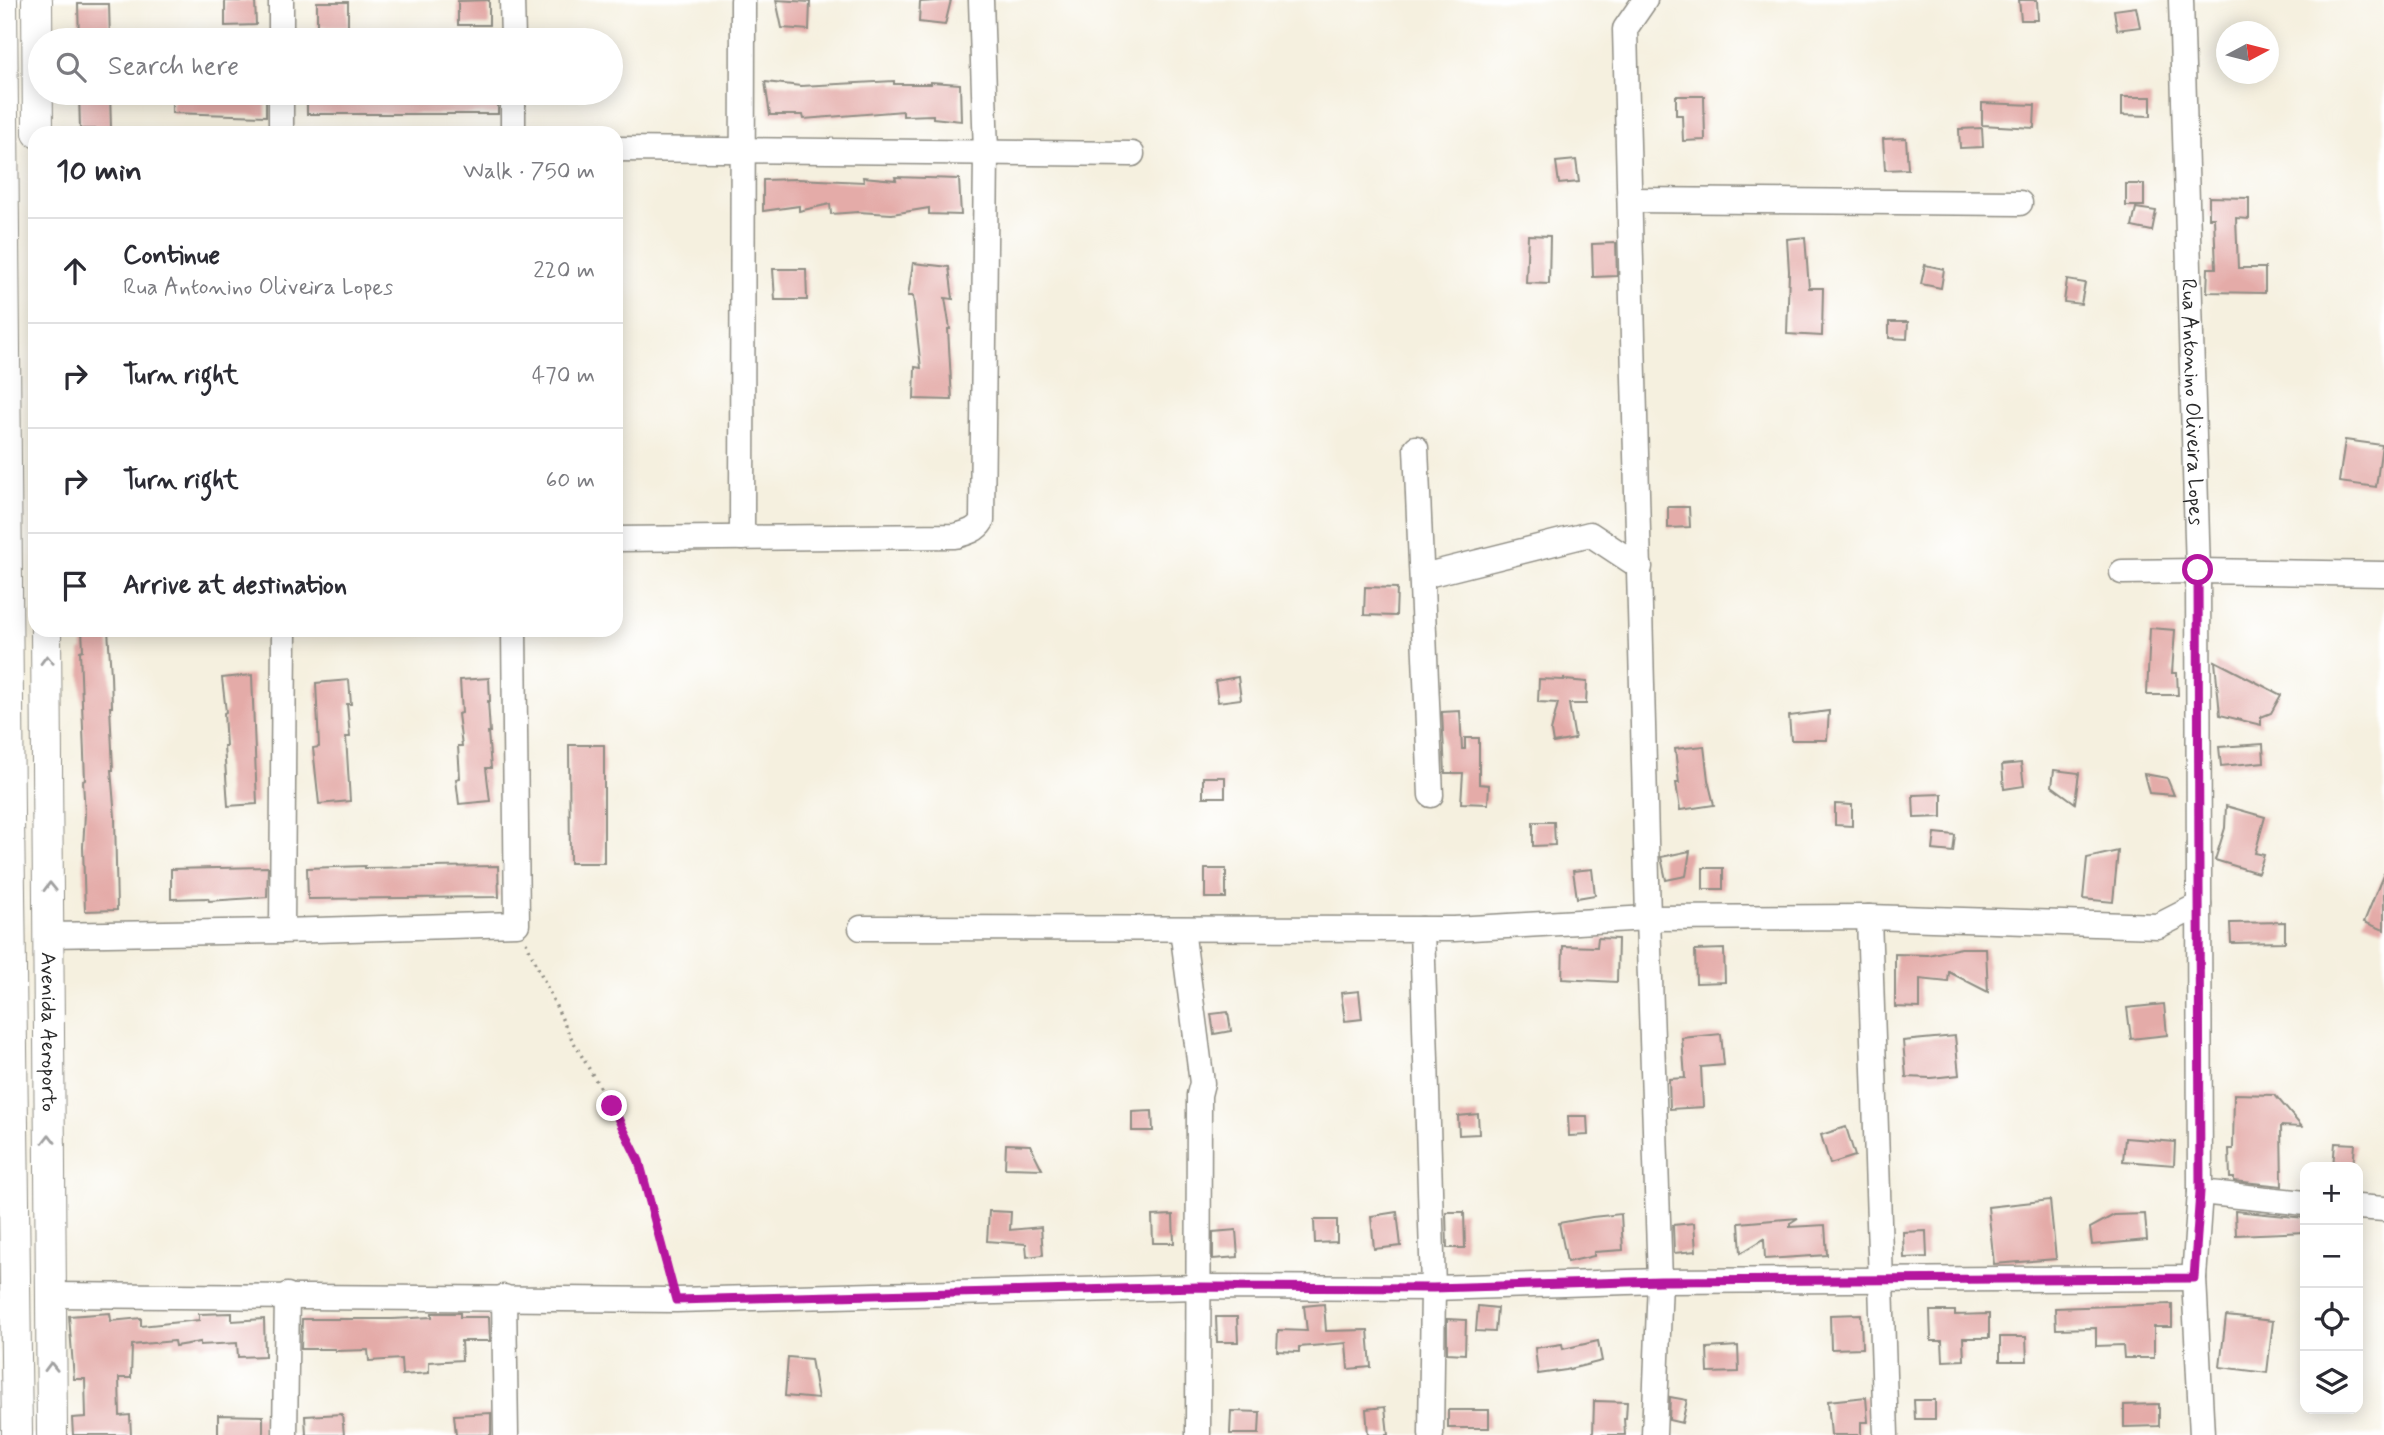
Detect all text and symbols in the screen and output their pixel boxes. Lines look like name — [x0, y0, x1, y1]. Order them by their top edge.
north arrow — [2216, 21, 2279, 84]
search box — [28, 28, 623, 105]
icon: search — [52, 48, 90, 86]
text: Search here — [108, 50, 239, 84]
text: 10 min — [56, 152, 142, 191]
text: Walk · 750 m — [463, 157, 595, 187]
text: Continue — [123, 239, 220, 273]
icon: ahead — [56, 252, 94, 290]
text: 220 m — [533, 256, 595, 286]
text: Rua Antonino Oliveira Lopes — [123, 273, 393, 303]
street label: Rua Antonino Oliveira Lopes — [2174, 278, 2210, 526]
icon: right — [56, 357, 94, 395]
text: Turn right — [123, 359, 239, 393]
text: 470 m — [532, 361, 595, 391]
icon: right — [56, 462, 94, 500]
text: Turn right — [123, 464, 239, 498]
text: 60 m — [546, 466, 595, 496]
route start — [2182, 554, 2213, 585]
icon: arrive — [56, 567, 94, 605]
text: Arrive at destination — [123, 569, 347, 603]
one-way arrow — [39, 654, 55, 665]
one-way arrow — [42, 882, 57, 893]
street label: Avenida Aeroporto — [34, 952, 62, 1112]
route end — [596, 1090, 627, 1121]
one-way arrow — [42, 1134, 57, 1145]
map controls — [2300, 1162, 2363, 1414]
button: + — [2300, 1162, 2363, 1225]
button: − — [2300, 1225, 2363, 1288]
button: locate — [2300, 1288, 2363, 1351]
button: layers — [2300, 1351, 2363, 1414]
one-way arrow — [43, 1361, 59, 1372]

